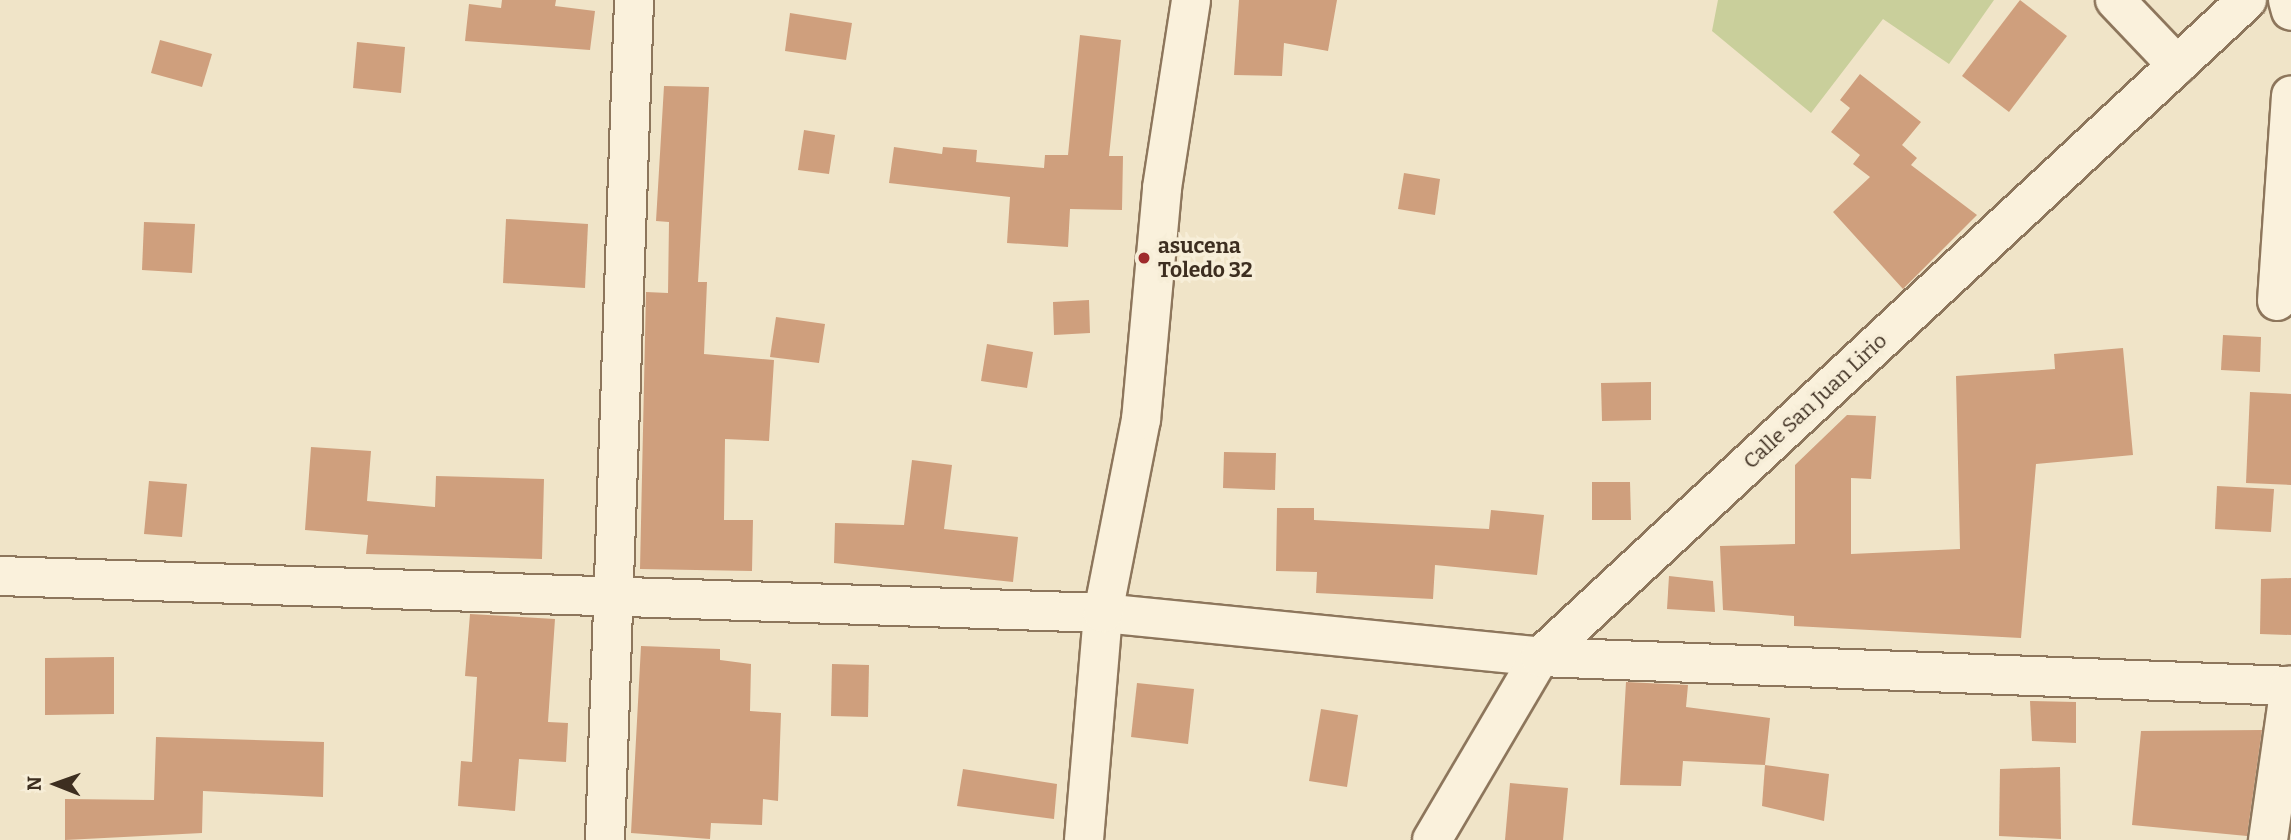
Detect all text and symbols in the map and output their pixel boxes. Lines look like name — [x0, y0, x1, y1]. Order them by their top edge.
place label: asucena Toledo 32 — [1158, 233, 1253, 283]
marker: asucena Toledo 32 — [1136, 250, 1152, 266]
street label: Calle San Juan Lirio — [1738, 328, 1892, 474]
north arrow — [21, 749, 91, 819]
text: N — [23, 776, 46, 791]

